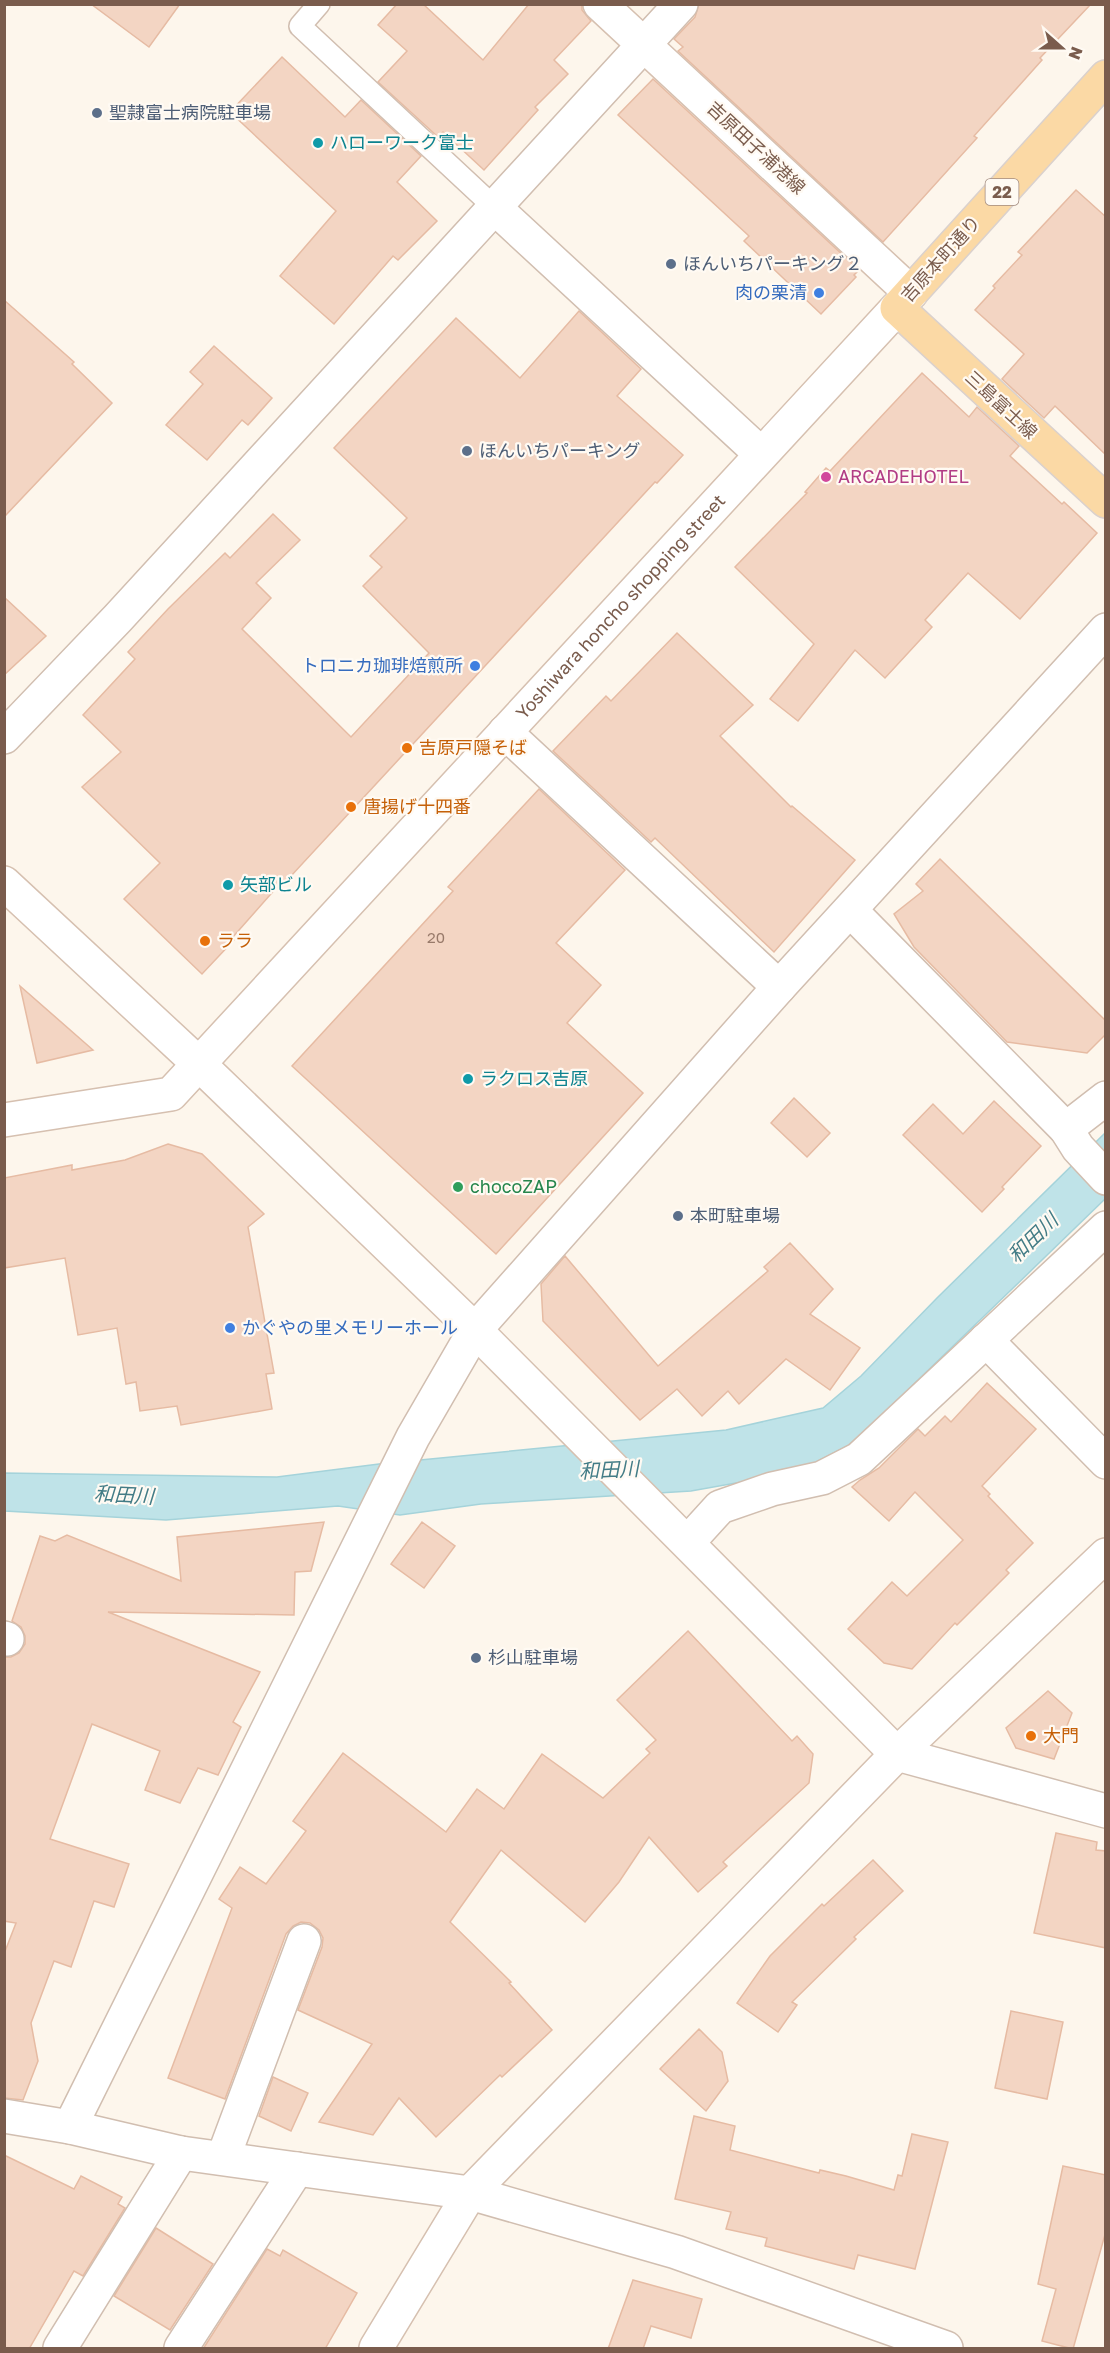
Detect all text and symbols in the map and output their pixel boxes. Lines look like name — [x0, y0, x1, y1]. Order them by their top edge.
north arrow — [1032, 18, 1092, 78]
text: N — [1064, 44, 1088, 63]
street label: 吉原田子浦港線 — [703, 96, 810, 198]
place label: 聖隷富士病院駐車場 — [109, 101, 271, 123]
marker: 聖隷富士病院駐車場 — [90, 106, 104, 120]
place label: ハローワーク富士 — [330, 131, 474, 153]
marker: ハローワーク富士 — [311, 136, 325, 150]
road number: 22 — [986, 179, 1018, 205]
street label: 吉原本町通り — [896, 211, 985, 306]
place label: ほんいちパーキング２ — [683, 252, 862, 274]
marker: ほんいちパーキング２ — [664, 257, 678, 271]
place label: 肉の栗清 — [735, 281, 807, 303]
marker: 肉の栗清 — [812, 286, 826, 300]
street label: 三島富士線 — [961, 366, 1042, 443]
place label: ほんいちパーキング — [479, 439, 640, 461]
marker: ほんいちパーキング — [460, 444, 474, 458]
place label: ARCADEHOTEL — [838, 465, 969, 487]
marker: ARCADEHOTEL — [819, 470, 833, 484]
street label: Yoshiwara honcho shopping street — [511, 489, 729, 723]
place label: トロニカ珈琲焙煎所 — [301, 654, 463, 676]
marker: トロニカ珈琲焙煎所 — [468, 659, 482, 673]
place label: 吉原戸隠そば — [419, 736, 527, 758]
marker: 吉原戸隠そば — [400, 741, 414, 755]
place label: 唐揚げ十四番 — [363, 795, 471, 817]
marker: 唐揚げ十四番 — [344, 800, 358, 814]
place label: 矢部ビル — [240, 873, 312, 895]
marker: 矢部ビル — [221, 878, 235, 892]
house number: 20 — [427, 928, 445, 946]
place label: ララ — [217, 929, 253, 951]
marker: ララ — [198, 934, 212, 948]
place label: ラクロス吉原 — [480, 1067, 588, 1089]
marker: ラクロス吉原 — [461, 1072, 475, 1086]
place label: chocoZAP — [470, 1175, 557, 1197]
marker: chocoZAP — [451, 1180, 465, 1194]
place label: 本町駐車場 — [690, 1204, 780, 1226]
water label: 和田川 — [1002, 1206, 1064, 1267]
marker: 本町駐車場 — [671, 1209, 685, 1223]
place label: かぐやの里メモリーホール — [242, 1316, 458, 1338]
marker: かぐやの里メモリーホール — [223, 1321, 237, 1335]
water label: 和田川 — [578, 1455, 642, 1483]
water label: 和田川 — [93, 1480, 157, 1508]
place label: 杉山駐車場 — [488, 1646, 578, 1668]
marker: 杉山駐車場 — [469, 1651, 483, 1665]
place label: 大門 — [1043, 1724, 1079, 1746]
marker: 大門 — [1024, 1729, 1038, 1743]

